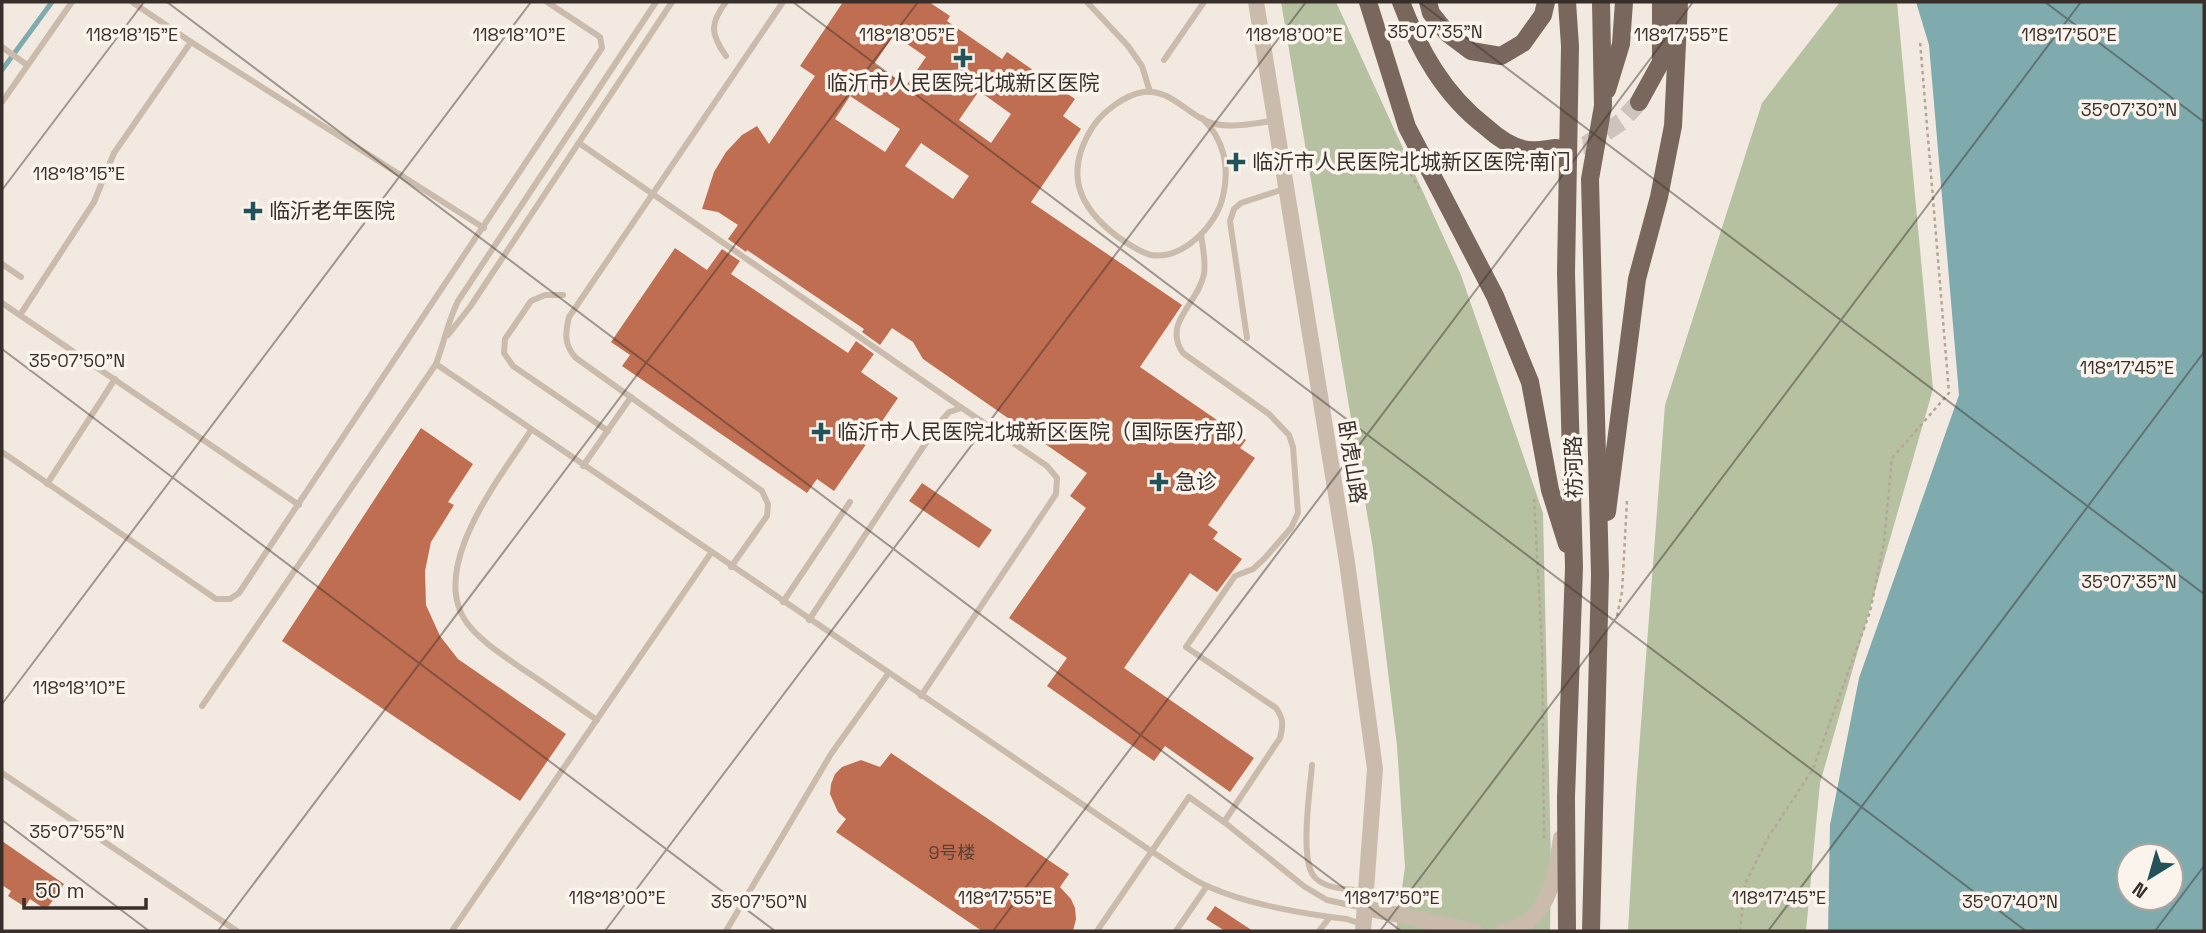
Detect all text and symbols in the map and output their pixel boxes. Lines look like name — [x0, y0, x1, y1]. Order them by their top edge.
text: 35°07'35"N — [1387, 20, 1483, 43]
text: 118°18'15"E — [86, 23, 178, 46]
text: 118°18'10"E — [472, 23, 566, 46]
text: 118°18'05"E — [859, 23, 955, 46]
text: 118°18'00"E — [1245, 23, 1343, 46]
text: 118°17'55"E — [1634, 23, 1728, 46]
text: 118°17'50"E — [2021, 23, 2117, 46]
marker: 临沂市人民医院北城新区医院 — [953, 48, 973, 68]
place label: 临沂市人民医院北城新区医院 — [827, 69, 1100, 96]
text: 35°07'30"N — [2081, 98, 2177, 121]
place label: 临沂市人民医院北城新区医院·南门 — [1252, 148, 1571, 175]
marker: 临沂市人民医院北城新区医院·南门 — [1226, 152, 1246, 172]
text: 118°18'15"E — [33, 162, 125, 185]
place label: 临沂老年医院 — [269, 197, 395, 224]
marker: 临沂老年医院 — [243, 201, 263, 221]
text: 35°07'50"N — [29, 349, 125, 372]
text: 118°17'45"E — [2080, 356, 2174, 379]
place label: 临沂市人民医院北城新区医院（国际医疗部） — [837, 418, 1257, 445]
street label: 卧虎山路 — [1333, 418, 1372, 506]
marker: 临沂市人民医院北城新区医院（国际医疗部） — [811, 422, 831, 442]
street label: 祊河路 — [1559, 435, 1588, 499]
place label: 急诊 — [1175, 468, 1217, 495]
marker: 急诊 — [1149, 472, 1169, 492]
text: 35°07'35"N — [2081, 570, 2177, 593]
text: 118°18'10"E — [32, 676, 126, 699]
text: 35°07'55"N — [29, 820, 125, 843]
house number: 9号楼 — [928, 841, 976, 864]
north arrow — [2115, 842, 2185, 912]
scale bar — [24, 866, 147, 910]
text: N — [2127, 876, 2153, 904]
text: 50 m — [35, 877, 85, 904]
text: 118°18'00"E — [568, 886, 666, 909]
text: 118°17'55"E — [958, 886, 1052, 909]
text: 118°17'50"E — [1344, 886, 1440, 909]
text: 118°17'45"E — [1732, 886, 1826, 909]
text: 35°07'50"N — [711, 890, 807, 913]
text: 35°07'40"N — [1962, 890, 2058, 913]

